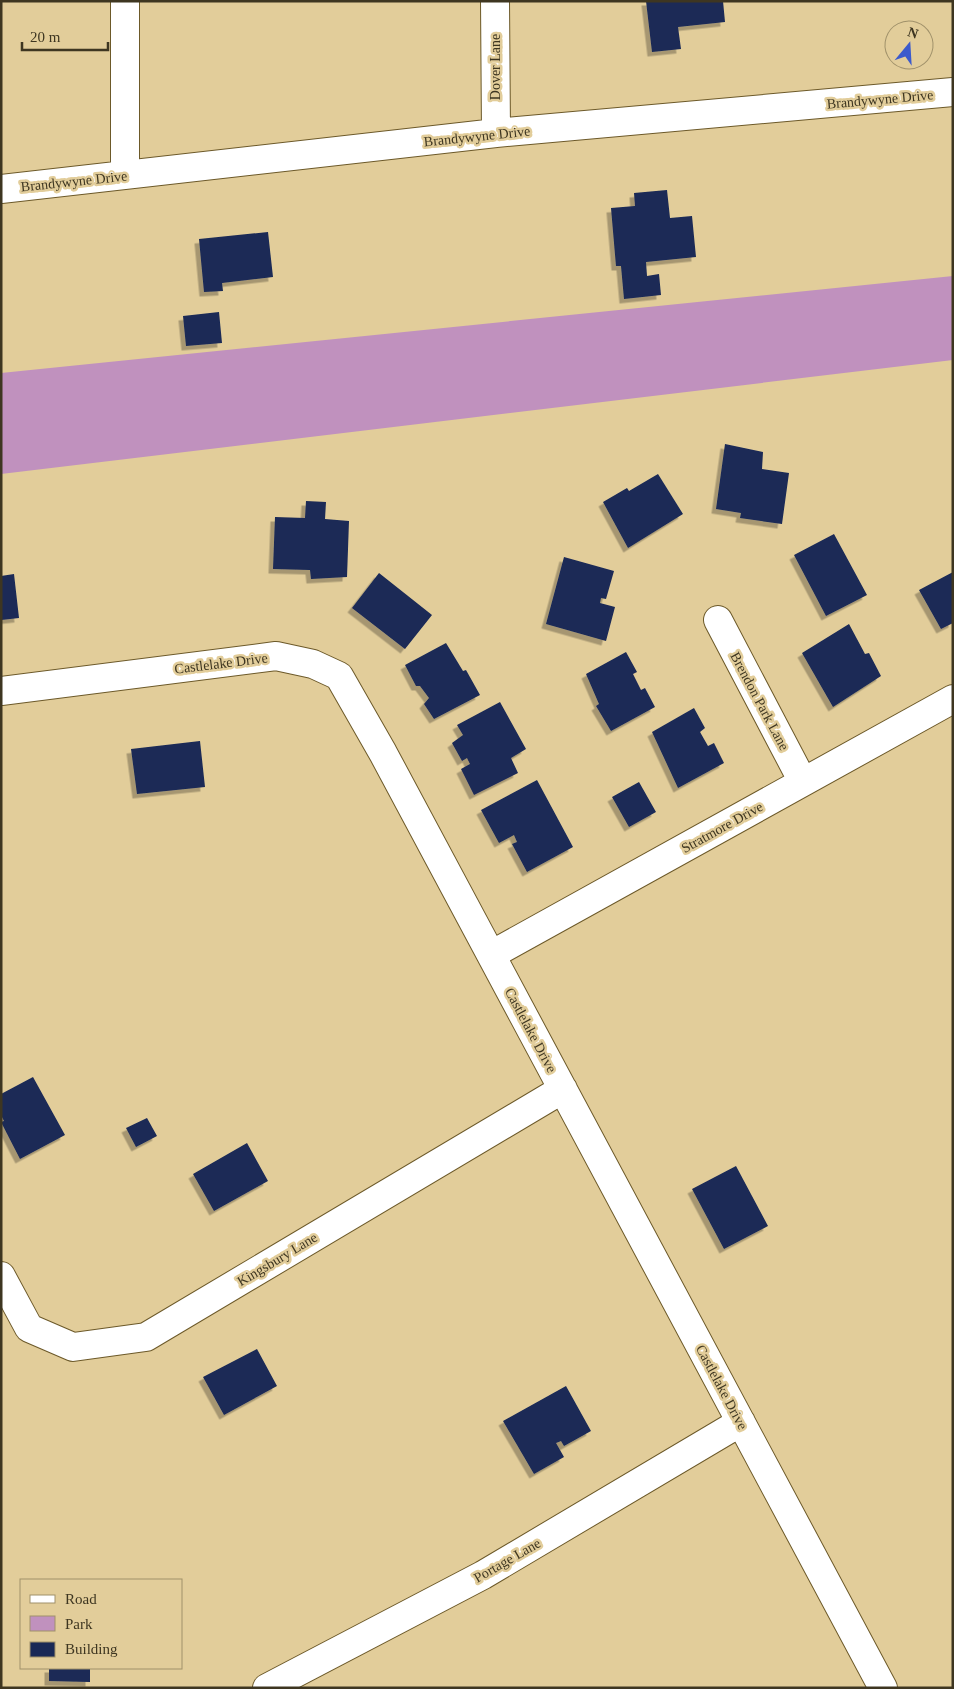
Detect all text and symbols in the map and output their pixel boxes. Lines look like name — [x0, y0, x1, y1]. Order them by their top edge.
scale bar — [22, 20, 109, 52]
north arrow — [884, 20, 934, 70]
text: N — [906, 24, 920, 42]
text: 20 m — [30, 29, 61, 45]
street label: Dover Lane — [488, 34, 503, 100]
street label: Brandywyne Drive — [826, 87, 934, 112]
street label: Brandywyne Drive — [423, 123, 531, 150]
street label: Brandywyne Drive — [20, 168, 128, 195]
street label: Castlelake Drive — [174, 650, 268, 677]
street label: Brendon Park Lane — [727, 650, 792, 753]
street label: Stratmore Drive — [679, 799, 765, 856]
street label: Castlelake Drive — [502, 985, 559, 1075]
street label: Kingsbury Lane — [235, 1230, 320, 1289]
street label: Castlelake Drive — [693, 1342, 750, 1432]
street label: Portage Lane — [471, 1535, 543, 1585]
legend — [20, 1579, 182, 1669]
text: Road — [65, 1591, 97, 1607]
text: Park — [65, 1616, 93, 1632]
text: Building — [65, 1641, 118, 1657]

